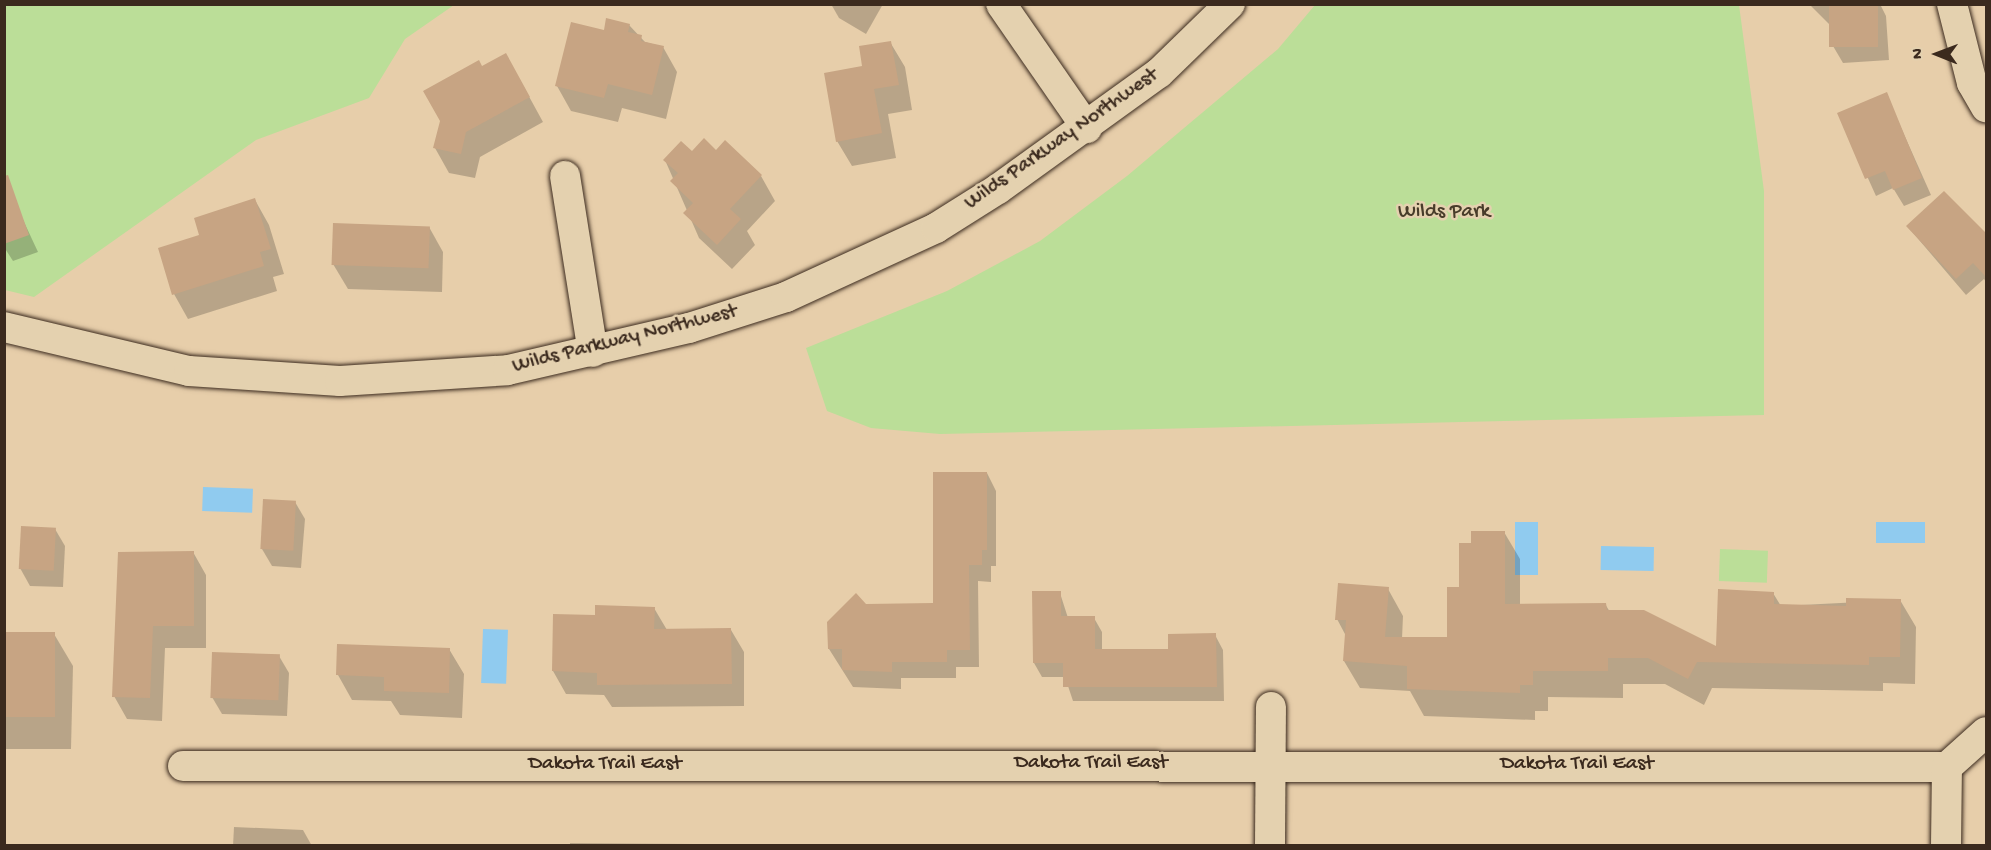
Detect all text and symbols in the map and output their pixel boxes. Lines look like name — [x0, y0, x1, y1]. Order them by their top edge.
north arrow — [1907, 24, 1967, 84]
text: N — [1909, 48, 1928, 59]
street label: Wilds Parkway Northwest — [960, 64, 1164, 216]
park label: Wilds Park — [1398, 200, 1490, 226]
street label: Wilds Parkway Northwest — [510, 300, 740, 380]
street label: Dakota Trail East — [1014, 751, 1168, 777]
street label: Dakota Trail East — [528, 752, 682, 778]
street label: Dakota Trail East — [1500, 752, 1654, 778]

